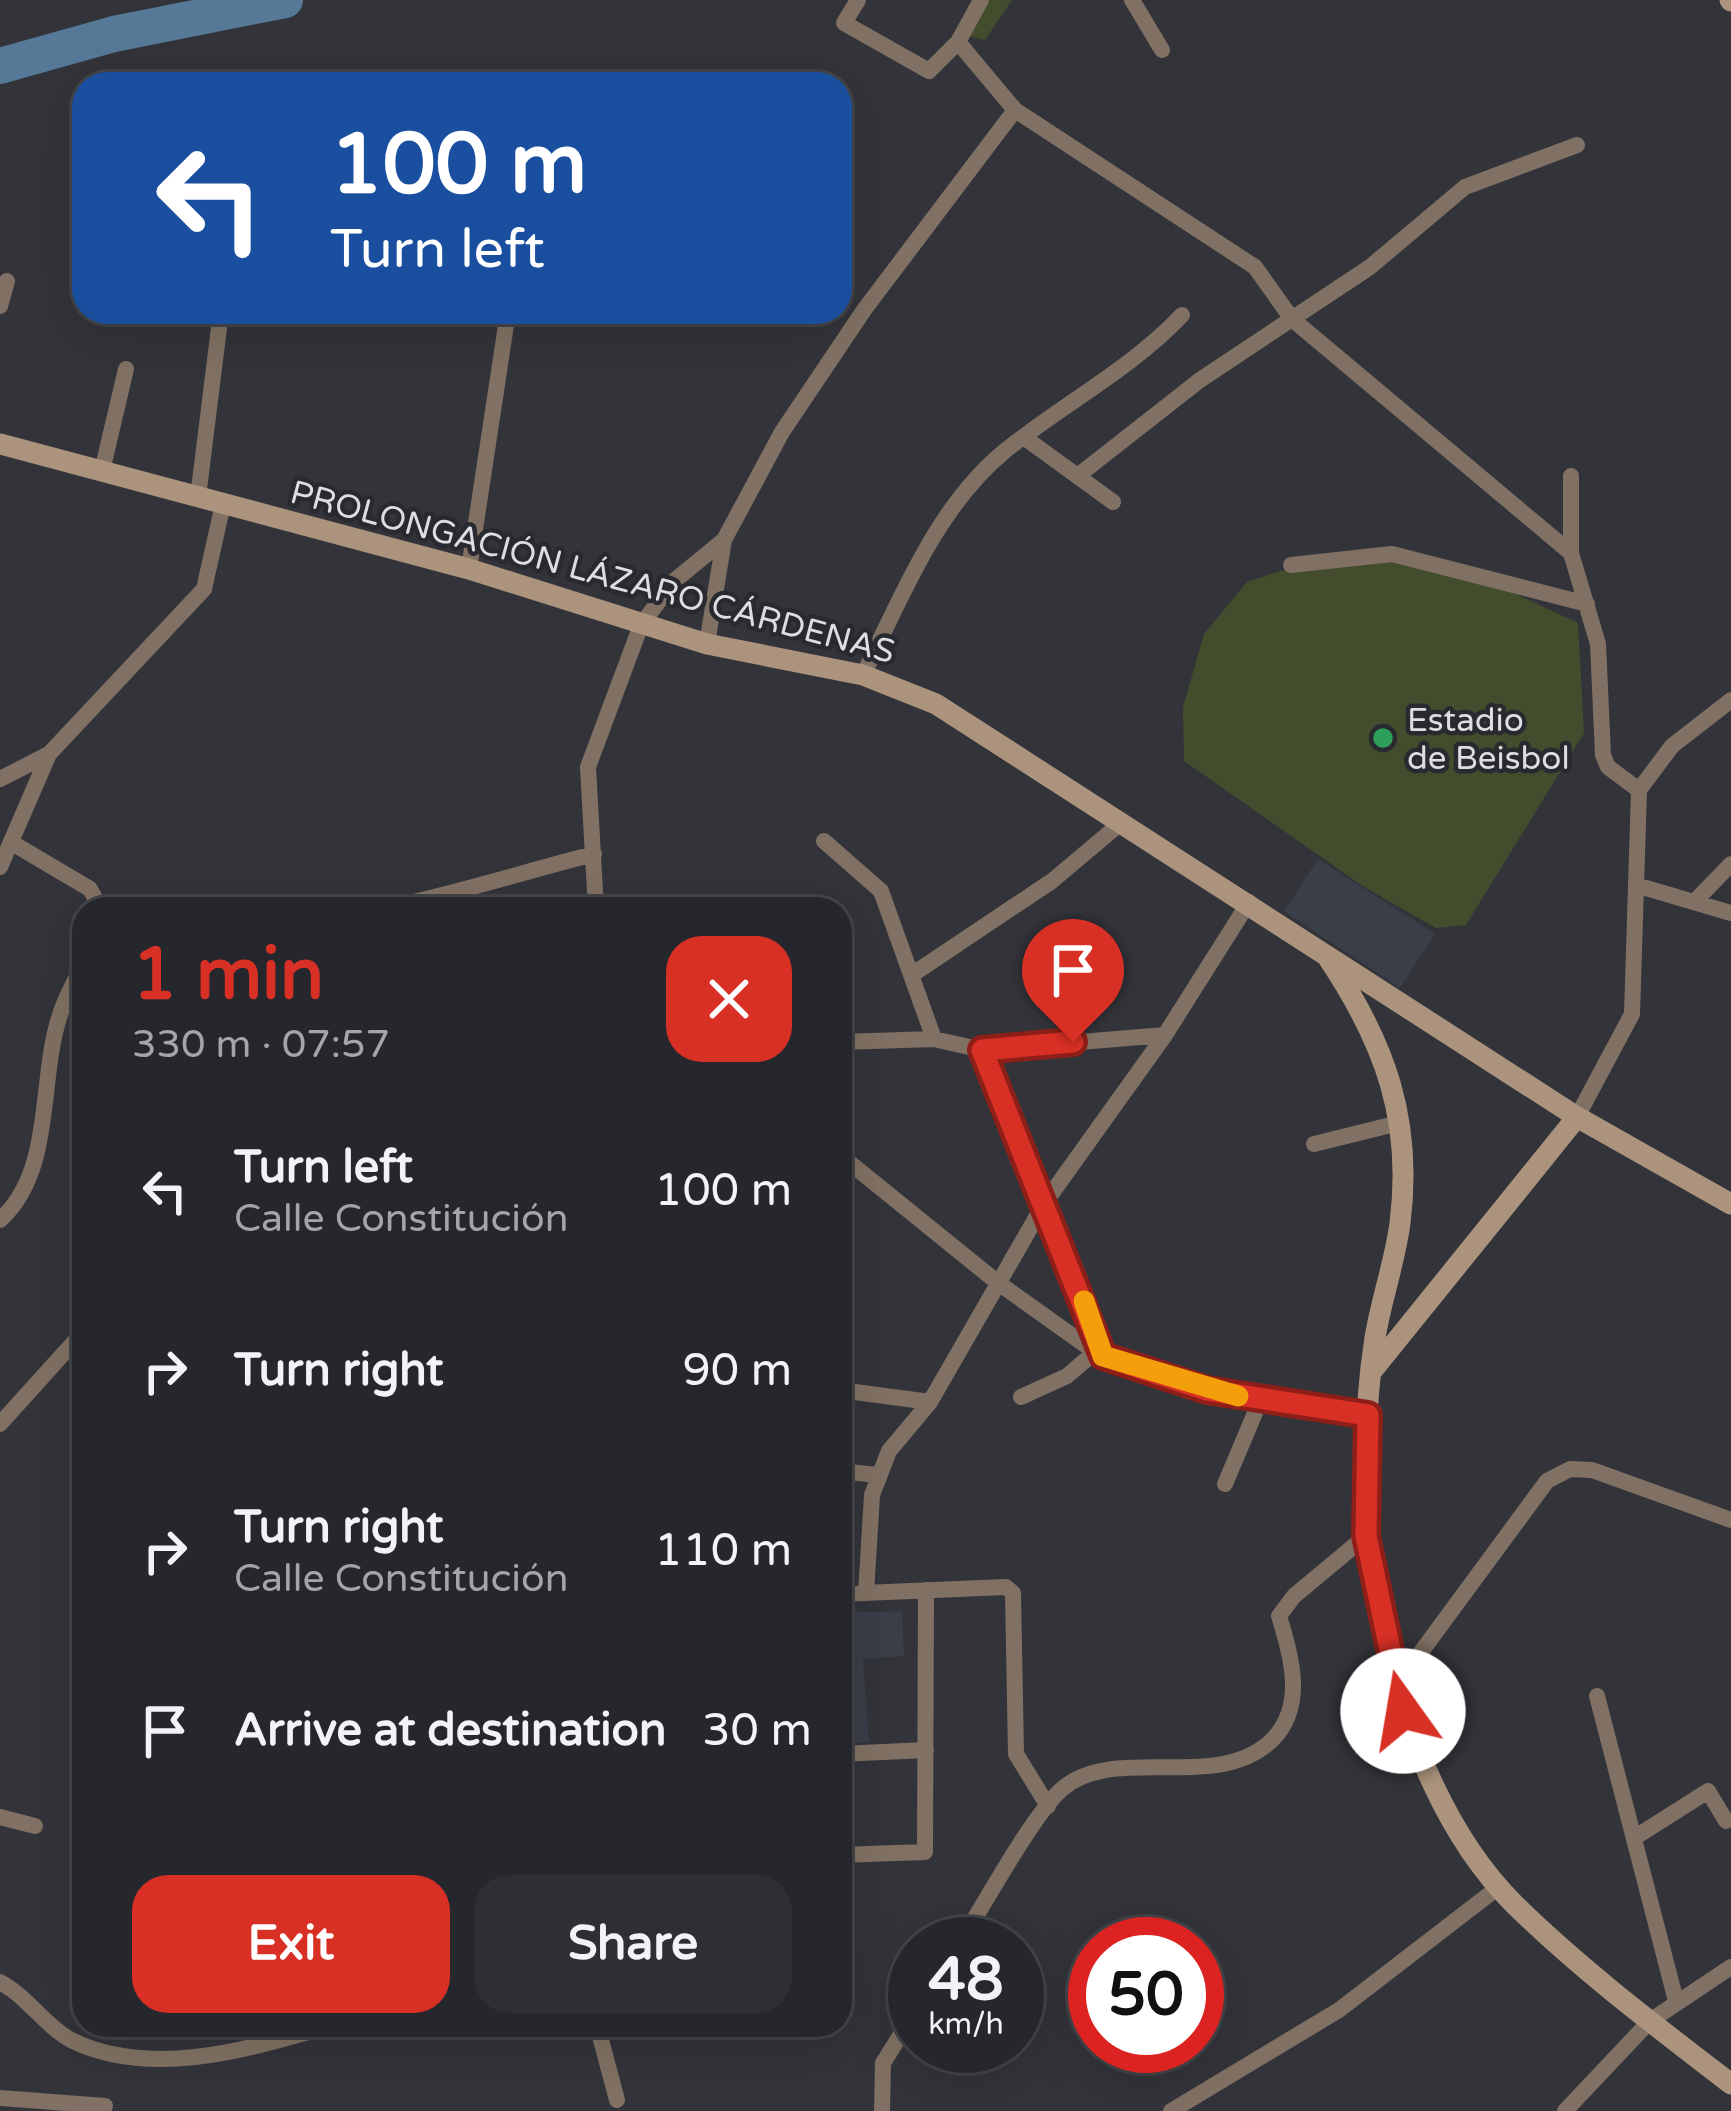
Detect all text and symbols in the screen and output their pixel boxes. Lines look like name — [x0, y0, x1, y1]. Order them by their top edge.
text: 100 m — [330, 115, 587, 216]
icon: left — [132, 120, 288, 276]
text: Turn left — [330, 217, 545, 282]
street label: PROLONGACIÓN LÁZARO CÁRDENAS — [286, 473, 899, 672]
place label: Estadio de Beisbol — [1407, 701, 1570, 778]
marker: Estadio de Beisbol — [1370, 725, 1396, 751]
pin — [1022, 919, 1124, 1042]
text: 1 min — [132, 932, 324, 1019]
button: close — [666, 936, 792, 1062]
icon: arrive — [1040, 937, 1106, 1003]
text: 330 m · 07:57 — [132, 1021, 390, 1068]
text: Turn left — [234, 1141, 413, 1195]
icon: left — [132, 1158, 198, 1224]
text: 100 m — [654, 1164, 792, 1218]
text: Calle Constitución — [234, 1195, 568, 1242]
icon: right — [132, 1338, 198, 1404]
text: Turn right — [234, 1344, 443, 1398]
text: 90 m — [682, 1344, 792, 1398]
text: Turn right — [234, 1501, 443, 1555]
icon: right — [132, 1518, 198, 1584]
text: 110 m — [654, 1524, 792, 1578]
text: Calle Constitución — [234, 1555, 568, 1602]
position arrow — [1340, 1648, 1466, 1774]
icon: arrive — [132, 1698, 198, 1764]
text: Arrive at destination — [234, 1704, 666, 1758]
text: 30 m — [702, 1704, 812, 1758]
button: Exit — [132, 1875, 450, 2013]
button: Share — [474, 1875, 792, 2013]
speed limit sign: 50 — [1068, 1917, 1224, 2073]
text: 48 — [928, 1944, 1004, 2016]
text: km/h — [928, 2006, 1004, 2043]

